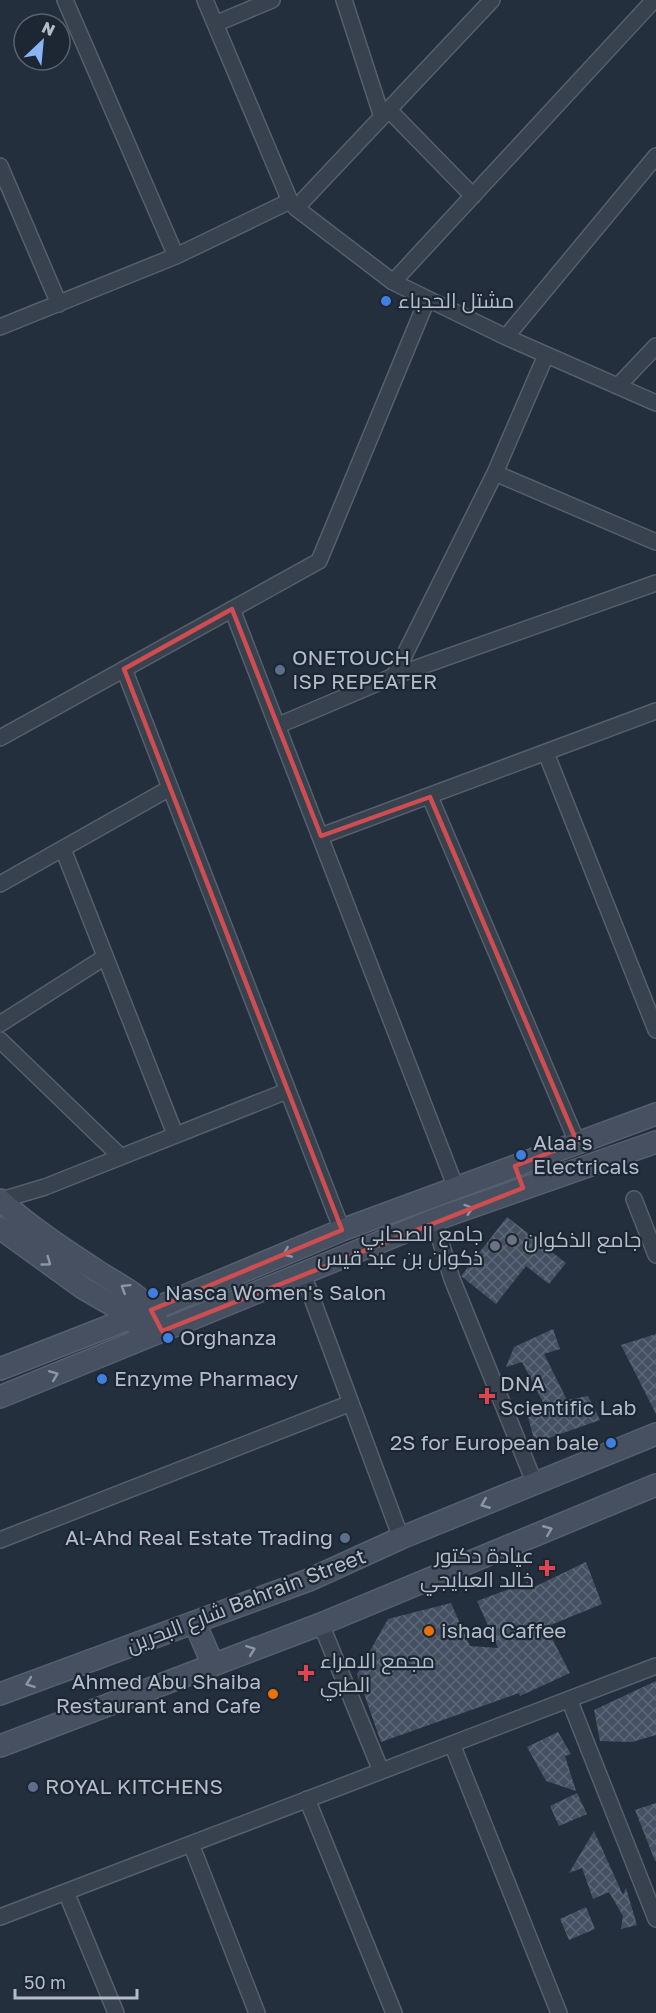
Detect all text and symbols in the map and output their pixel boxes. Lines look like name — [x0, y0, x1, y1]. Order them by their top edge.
north arrow — [12, 12, 72, 72]
text: N — [39, 17, 58, 40]
place label: مشتل الحدباء — [398, 287, 514, 314]
marker: مشتل الحدباء — [379, 294, 393, 308]
place label: ONETOUCH ISP REPEATER — [292, 644, 437, 694]
marker: ONETOUCH ISP REPEATER — [273, 663, 287, 677]
place label: Alaa's Electricals — [533, 1129, 639, 1179]
marker: Alaa's Electricals — [514, 1148, 528, 1162]
one-way arrow — [463, 1204, 474, 1216]
place label: جامع الصحابي ذكوان بن عبد قيس — [317, 1220, 483, 1271]
place label: جامع الذكوان — [524, 1226, 641, 1254]
marker: جامع الذكوان — [505, 1233, 519, 1247]
marker: جامع الصحابي ذكوان بن عبد قيس — [488, 1239, 502, 1253]
one-way arrow — [282, 1246, 293, 1258]
one-way arrow — [41, 1255, 52, 1266]
place label: Nasca Women's Salon — [165, 1279, 386, 1305]
one-way arrow — [121, 1283, 131, 1295]
marker: Nasca Women's Salon — [146, 1286, 160, 1300]
place label: Orghanza — [180, 1324, 277, 1350]
marker: Orghanza — [161, 1331, 175, 1345]
place label: Enzyme Pharmacy — [114, 1365, 299, 1391]
one-way arrow — [48, 1370, 59, 1382]
place label: DNA Scientific Lab — [500, 1370, 636, 1420]
marker: Enzyme Pharmacy — [95, 1372, 109, 1386]
marker: DNA Scientific Lab — [478, 1387, 496, 1405]
place label: 2S for European bale — [390, 1429, 599, 1455]
marker: 2S for European bale — [604, 1436, 618, 1450]
one-way arrow — [480, 1497, 491, 1509]
place label: Al-Ahd Real Estate Trading — [65, 1524, 333, 1550]
one-way arrow — [542, 1525, 553, 1537]
marker: Al-Ahd Real Estate Trading — [338, 1531, 352, 1545]
street label: شارع البحرين Bahrain Street — [122, 1542, 370, 1660]
place label: عيادة دكتور خالد العبايجي — [420, 1542, 534, 1596]
marker: عيادة دكتور خالد العبايجي — [538, 1559, 556, 1577]
place label: ishaq Caffee — [441, 1617, 567, 1643]
marker: ishaq Caffee — [422, 1624, 436, 1638]
one-way arrow — [245, 1645, 256, 1658]
place label: مجمع الامراء الطبي — [320, 1647, 435, 1701]
marker: مجمع الامراء الطبي — [297, 1664, 315, 1682]
place label: Ahmed Abu Shaiba Restaurant and Cafe — [56, 1668, 261, 1718]
one-way arrow — [26, 1676, 36, 1689]
marker: Ahmed Abu Shaiba Restaurant and Cafe — [266, 1687, 280, 1701]
place label: ROYAL KITCHENS — [45, 1773, 223, 1799]
marker: ROYAL KITCHENS — [26, 1780, 40, 1794]
scale bar — [15, 1962, 136, 2000]
text: 50 m — [24, 1971, 66, 1993]

